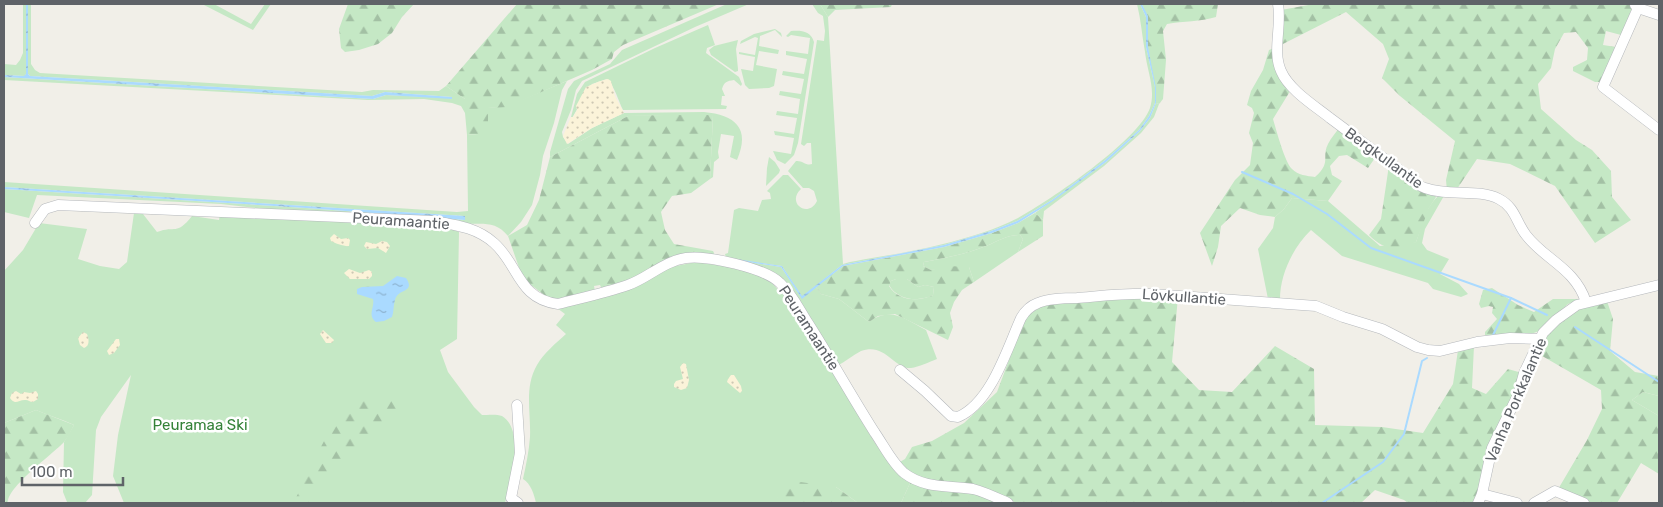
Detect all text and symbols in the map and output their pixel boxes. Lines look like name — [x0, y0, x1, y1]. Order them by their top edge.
street label: Bergkullantie — [1341, 124, 1427, 192]
street label: Peuramaantie — [352, 209, 450, 233]
street label: Peuramaantie — [775, 282, 843, 374]
street label: Lövkullantie — [1141, 285, 1227, 309]
street label: Vanha Porkkalantie — [1482, 335, 1550, 465]
park label: Peuramaa Ski — [152, 416, 248, 434]
scale bar — [22, 454, 124, 486]
text: 100 m — [30, 463, 72, 481]

